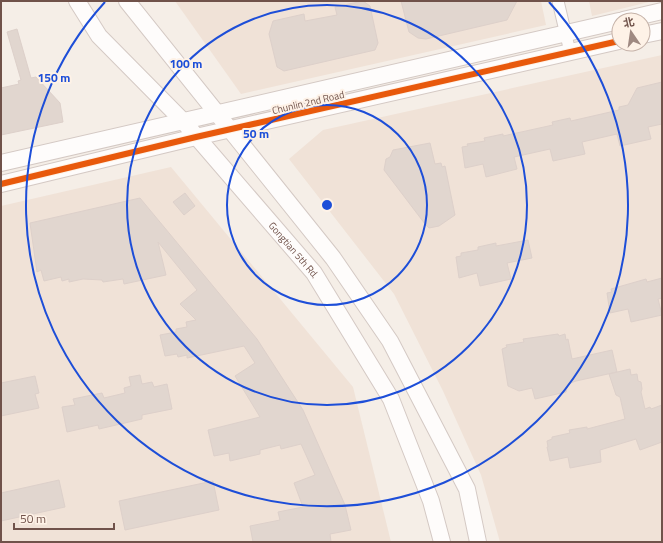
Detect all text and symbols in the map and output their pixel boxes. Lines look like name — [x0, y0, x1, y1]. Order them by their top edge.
north arrow — [611, 12, 651, 52]
text: 北 — [622, 13, 636, 31]
text: 100 m — [170, 54, 202, 73]
text: 150 m — [38, 68, 70, 87]
street label: Chunlin 2nd Road — [271, 87, 346, 118]
text: 50 m — [243, 124, 269, 143]
centre of rings — [320, 198, 334, 212]
street label: Gongtian 5th Rd. — [265, 219, 322, 281]
scale bar — [14, 505, 114, 531]
text: 50 m — [20, 509, 46, 528]

